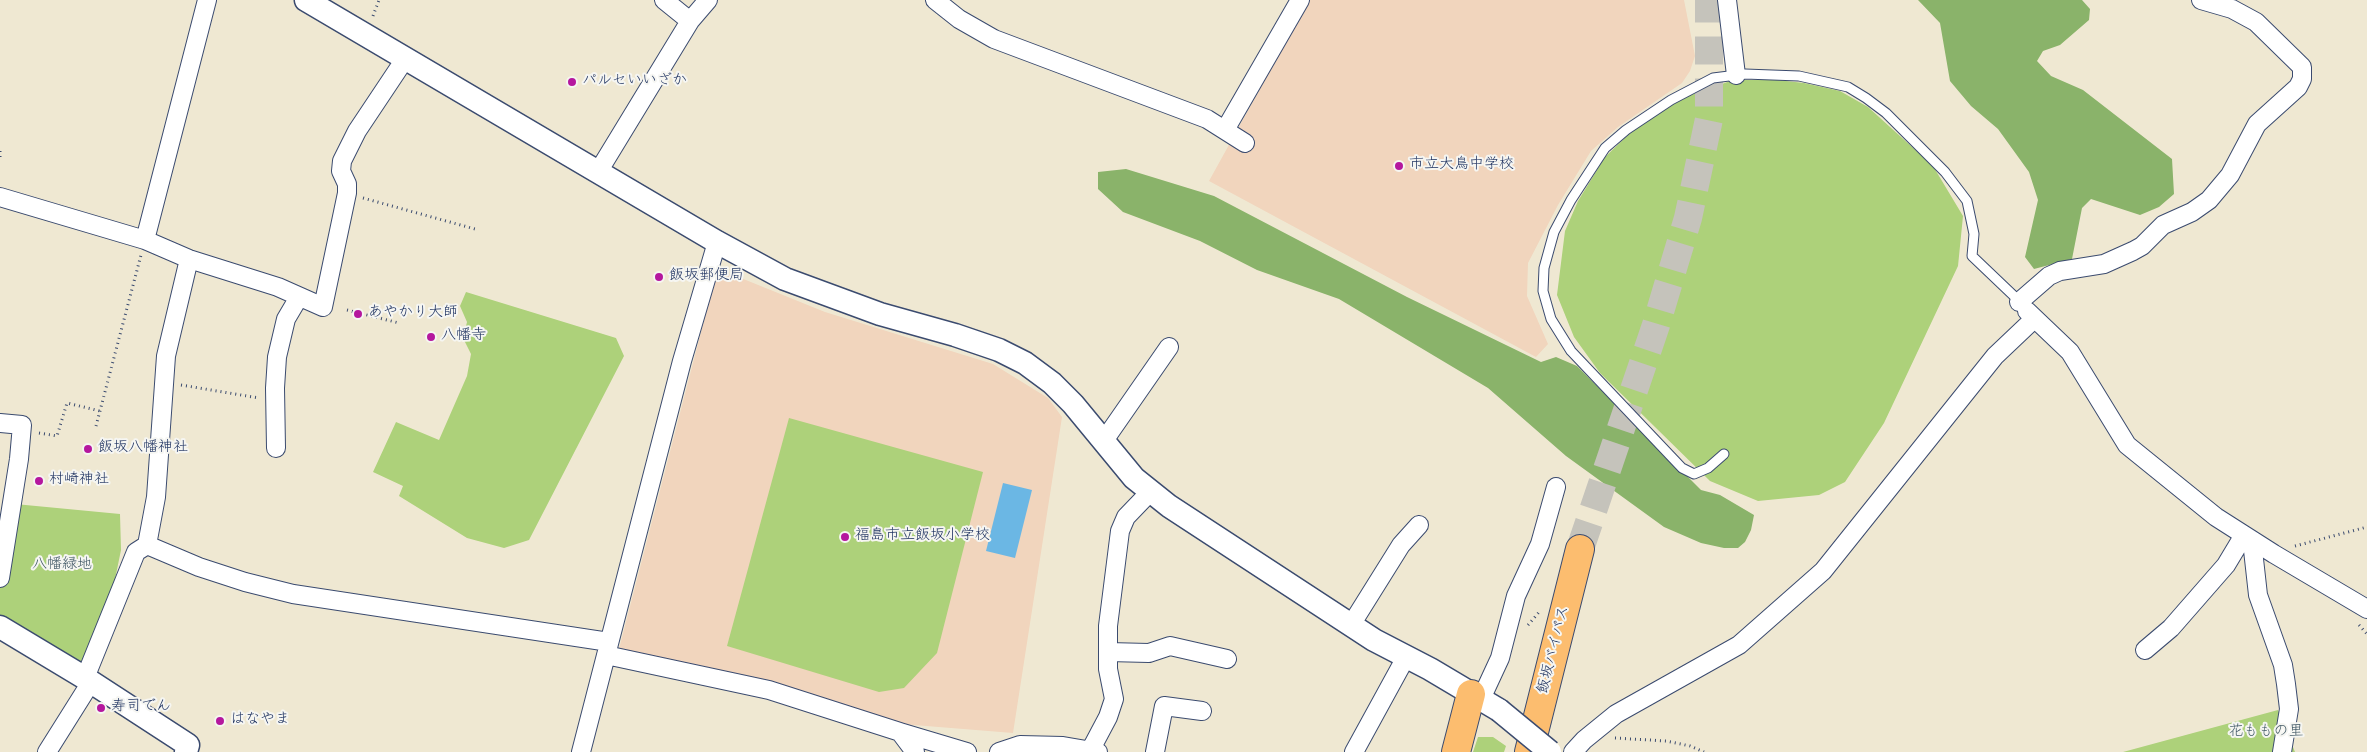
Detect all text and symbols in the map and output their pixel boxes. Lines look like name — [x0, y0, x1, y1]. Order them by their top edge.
place label: パルセいいざか — [582, 73, 687, 91]
marker: パルセいいざか — [566, 76, 578, 88]
place label: 市立大鳥中学校 — [1409, 157, 1514, 175]
marker: 市立大鳥中学校 — [1393, 160, 1405, 172]
place label: 飯坂郵便局 — [669, 268, 744, 286]
marker: 飯坂郵便局 — [653, 271, 665, 283]
place label: あやかり大師 — [368, 305, 458, 323]
marker: あやかり大師 — [352, 308, 364, 320]
place label: 八幡寺 — [441, 328, 486, 346]
marker: 八幡寺 — [425, 331, 437, 343]
place label: 飯坂八幡神社 — [98, 440, 188, 458]
marker: 飯坂八幡神社 — [82, 443, 94, 455]
place label: 村崎神社 — [49, 472, 109, 490]
marker: 村崎神社 — [33, 475, 45, 487]
place label: 福島市立飯坂小学校 — [855, 528, 990, 546]
marker: 福島市立飯坂小学校 — [839, 531, 851, 543]
park label: 八幡緑地 — [32, 557, 92, 575]
street label: 飯坂バイパス — [1535, 604, 1575, 696]
place label: 寿司でん — [111, 699, 171, 717]
marker: 寿司でん — [95, 702, 107, 714]
place label: はなやま — [230, 712, 290, 730]
marker: はなやま — [214, 715, 226, 727]
park label: 花ももの里 — [2229, 724, 2303, 742]

